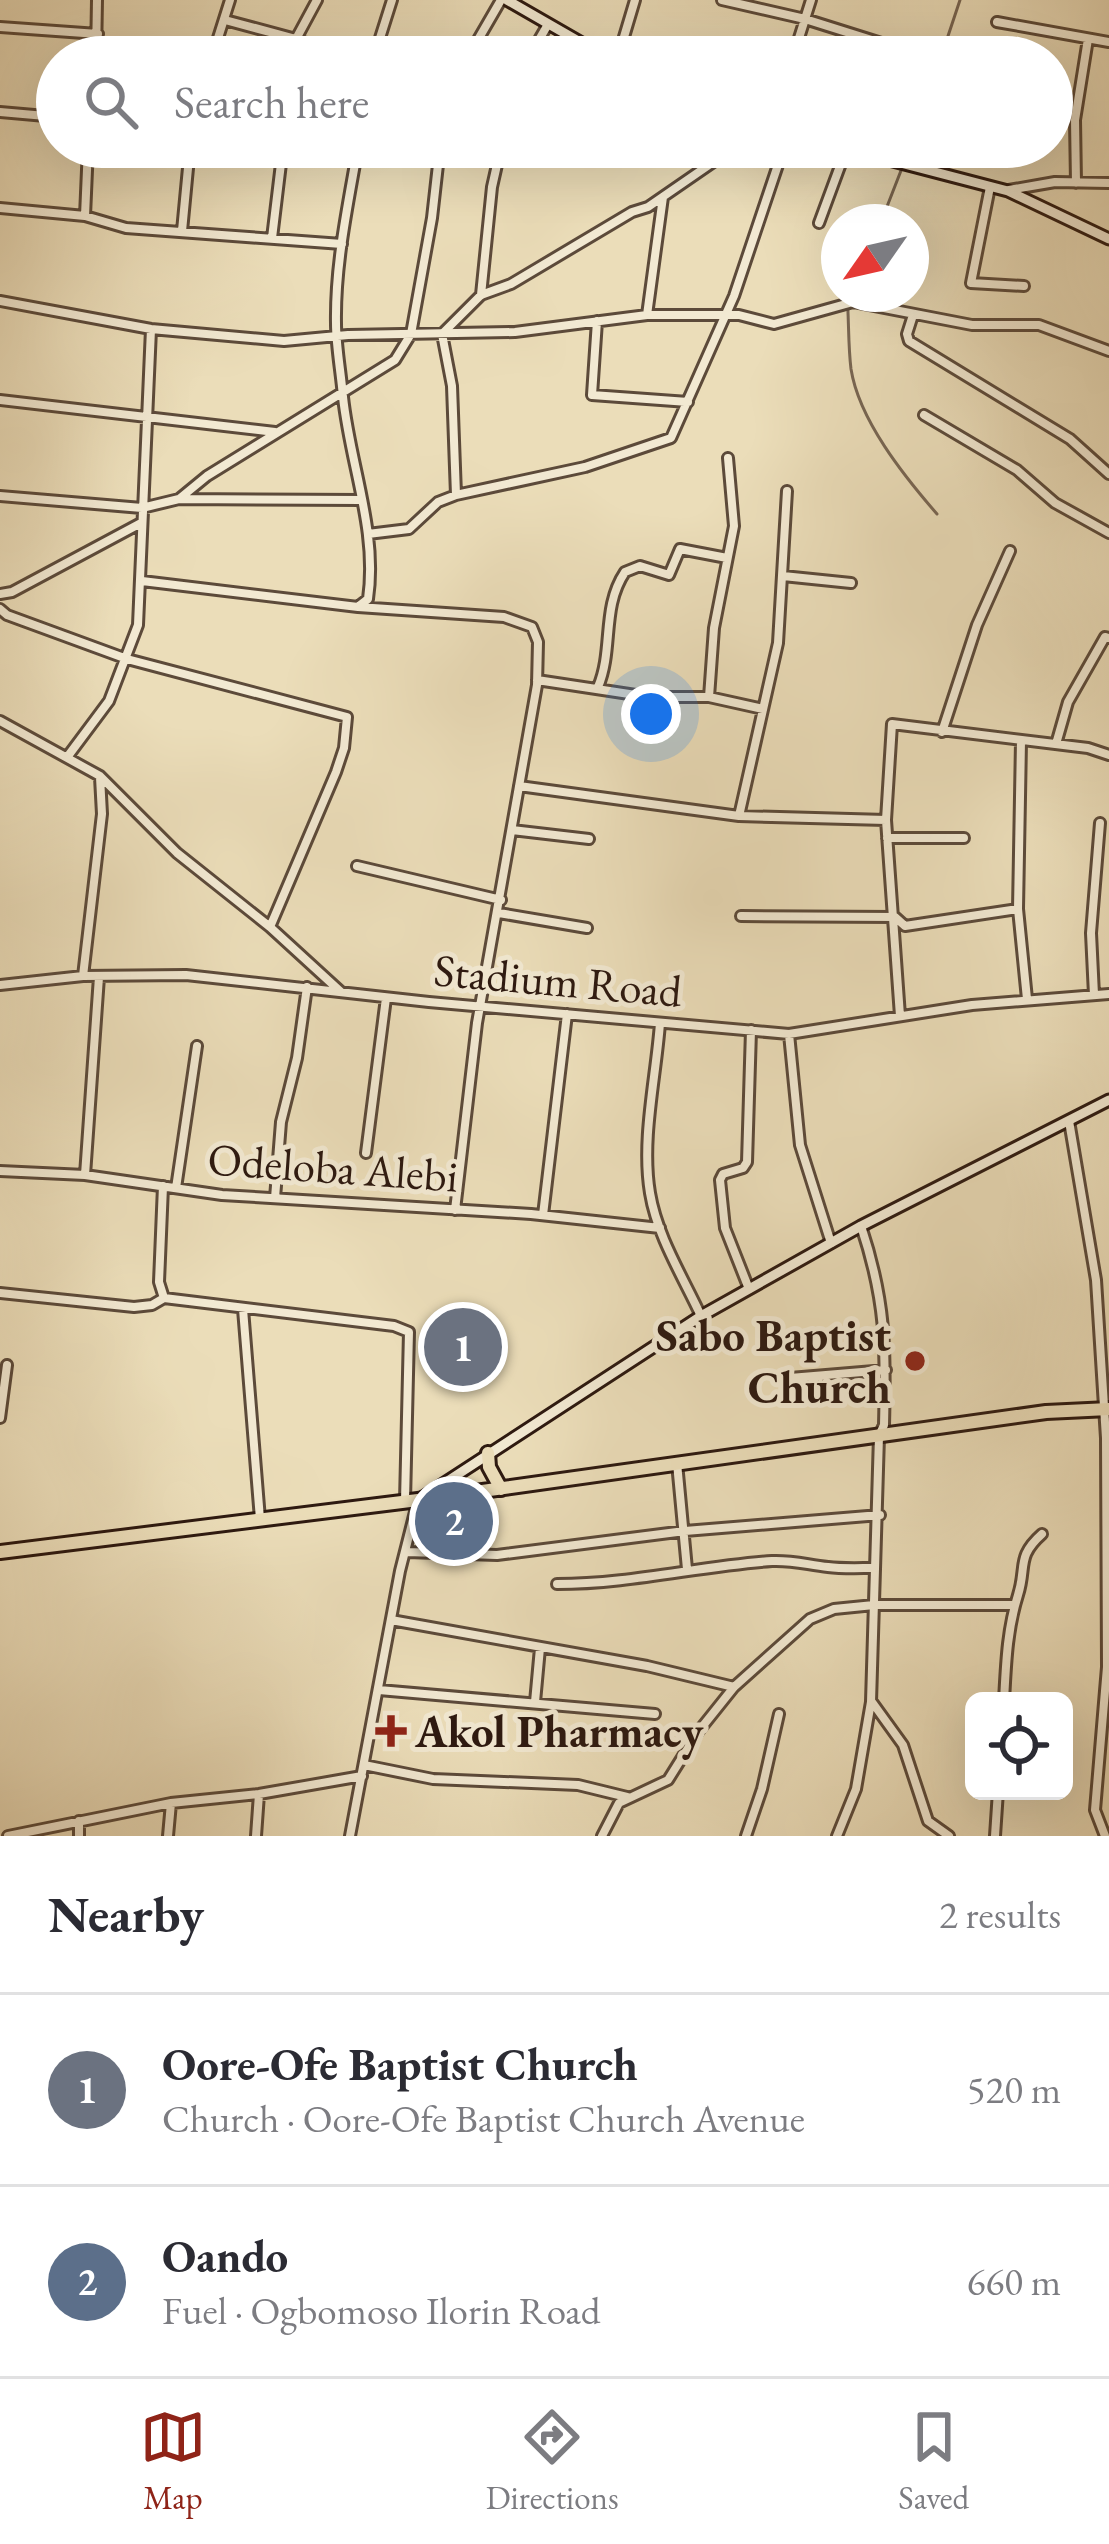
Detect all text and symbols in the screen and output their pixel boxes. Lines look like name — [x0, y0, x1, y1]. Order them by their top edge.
search box — [36, 36, 1073, 168]
icon: search — [78, 69, 144, 135]
text: Search here — [174, 73, 369, 131]
north arrow — [821, 204, 929, 312]
your location — [621, 684, 681, 744]
street label: Stadium Road — [432, 940, 685, 1020]
street label: Odeloba Alebi — [206, 1129, 460, 1205]
pin: 1 — [424, 1302, 502, 1392]
place label: Sabo Baptist Church — [656, 1306, 891, 1416]
marker: Sabo Baptist Church — [902, 1348, 928, 1374]
pin: 2 — [415, 1476, 493, 1566]
map controls — [965, 1692, 1073, 1800]
button: locate — [965, 1692, 1073, 1800]
place label: Akol Pharmacy — [414, 1702, 704, 1760]
marker: Akol Pharmacy — [378, 1718, 404, 1744]
text: Nearby — [48, 1881, 204, 1947]
text: 2 results — [939, 1889, 1061, 1940]
text: Oore-Ofe Baptist Church — [162, 2035, 638, 2093]
text: 1 — [77, 2064, 97, 2115]
text: 520 m — [967, 2064, 1061, 2115]
text: Church · Oore-Ofe Baptist Church Avenue — [162, 2093, 805, 2144]
text: Oando — [162, 2227, 288, 2285]
text: 2 — [77, 2256, 97, 2307]
text: 660 m — [967, 2256, 1061, 2307]
text: Fuel · Ogbomoso Ilorin Road — [162, 2285, 600, 2336]
tab: Map — [140, 2404, 206, 2519]
tab: Directions — [486, 2404, 619, 2519]
tab: Saved — [898, 2404, 969, 2519]

